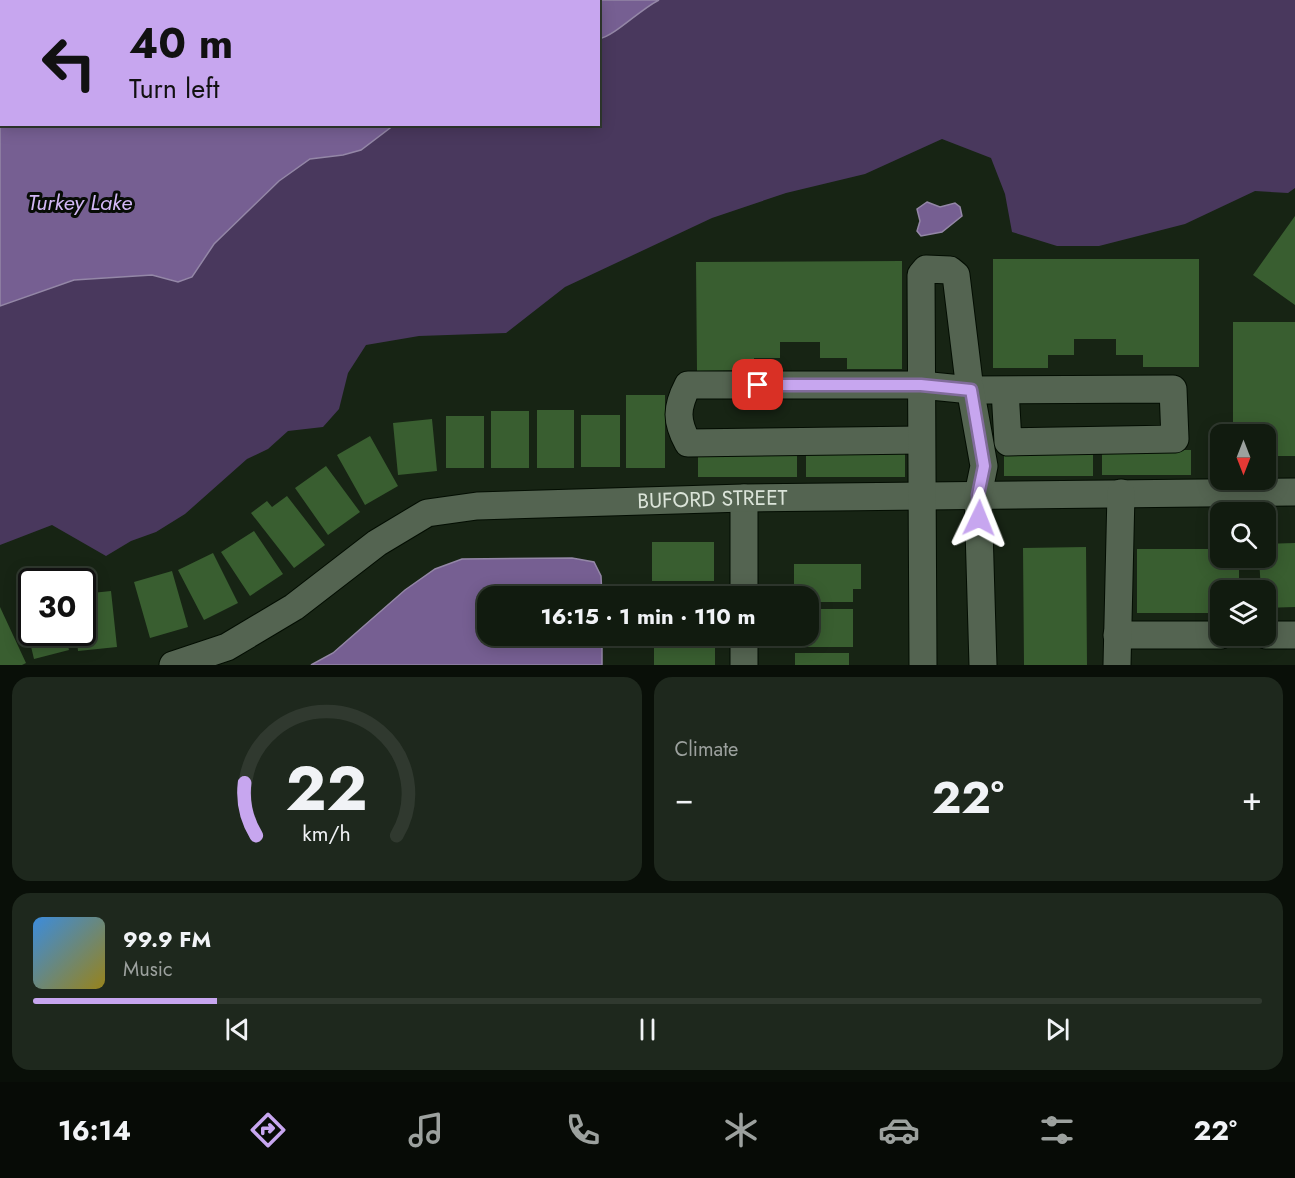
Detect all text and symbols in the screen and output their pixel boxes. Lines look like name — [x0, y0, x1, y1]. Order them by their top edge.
text: 40 m — [129, 13, 233, 74]
icon: left — [30, 24, 108, 102]
text: Turn left — [129, 69, 219, 108]
water label: Turkey Lake — [28, 186, 132, 218]
pin — [732, 359, 783, 410]
icon: arrive — [741, 368, 774, 401]
north arrow — [1210, 424, 1276, 490]
map controls — [1210, 424, 1276, 646]
street label: BUFORD STREET — [637, 483, 788, 516]
position arrow — [947, 486, 1011, 550]
button: search — [1210, 502, 1276, 568]
speed limit sign: 30 — [18, 568, 96, 646]
button: layers — [1210, 580, 1276, 646]
text: 16:15 · 1 min · 110 m — [540, 600, 756, 632]
text: Climate — [675, 735, 738, 764]
text: 22 — [286, 743, 368, 833]
text: 22° — [932, 765, 1004, 830]
text: − — [675, 775, 694, 822]
text: + — [1242, 775, 1262, 822]
text: km/h — [303, 818, 351, 849]
text: 99.9 FM — [123, 923, 211, 955]
text: Music — [123, 955, 173, 984]
icon: previous — [221, 1013, 254, 1046]
icon: pause — [631, 1013, 664, 1046]
icon: next — [1041, 1013, 1074, 1046]
icon: directions — [247, 1109, 289, 1151]
icon: music — [405, 1109, 447, 1151]
icon: phone — [562, 1109, 604, 1151]
icon: climate — [720, 1109, 762, 1151]
icon: car — [878, 1109, 920, 1151]
icon: filters — [1036, 1109, 1078, 1151]
text: 16:14 — [58, 1111, 131, 1150]
text: 22° — [1194, 1111, 1237, 1150]

